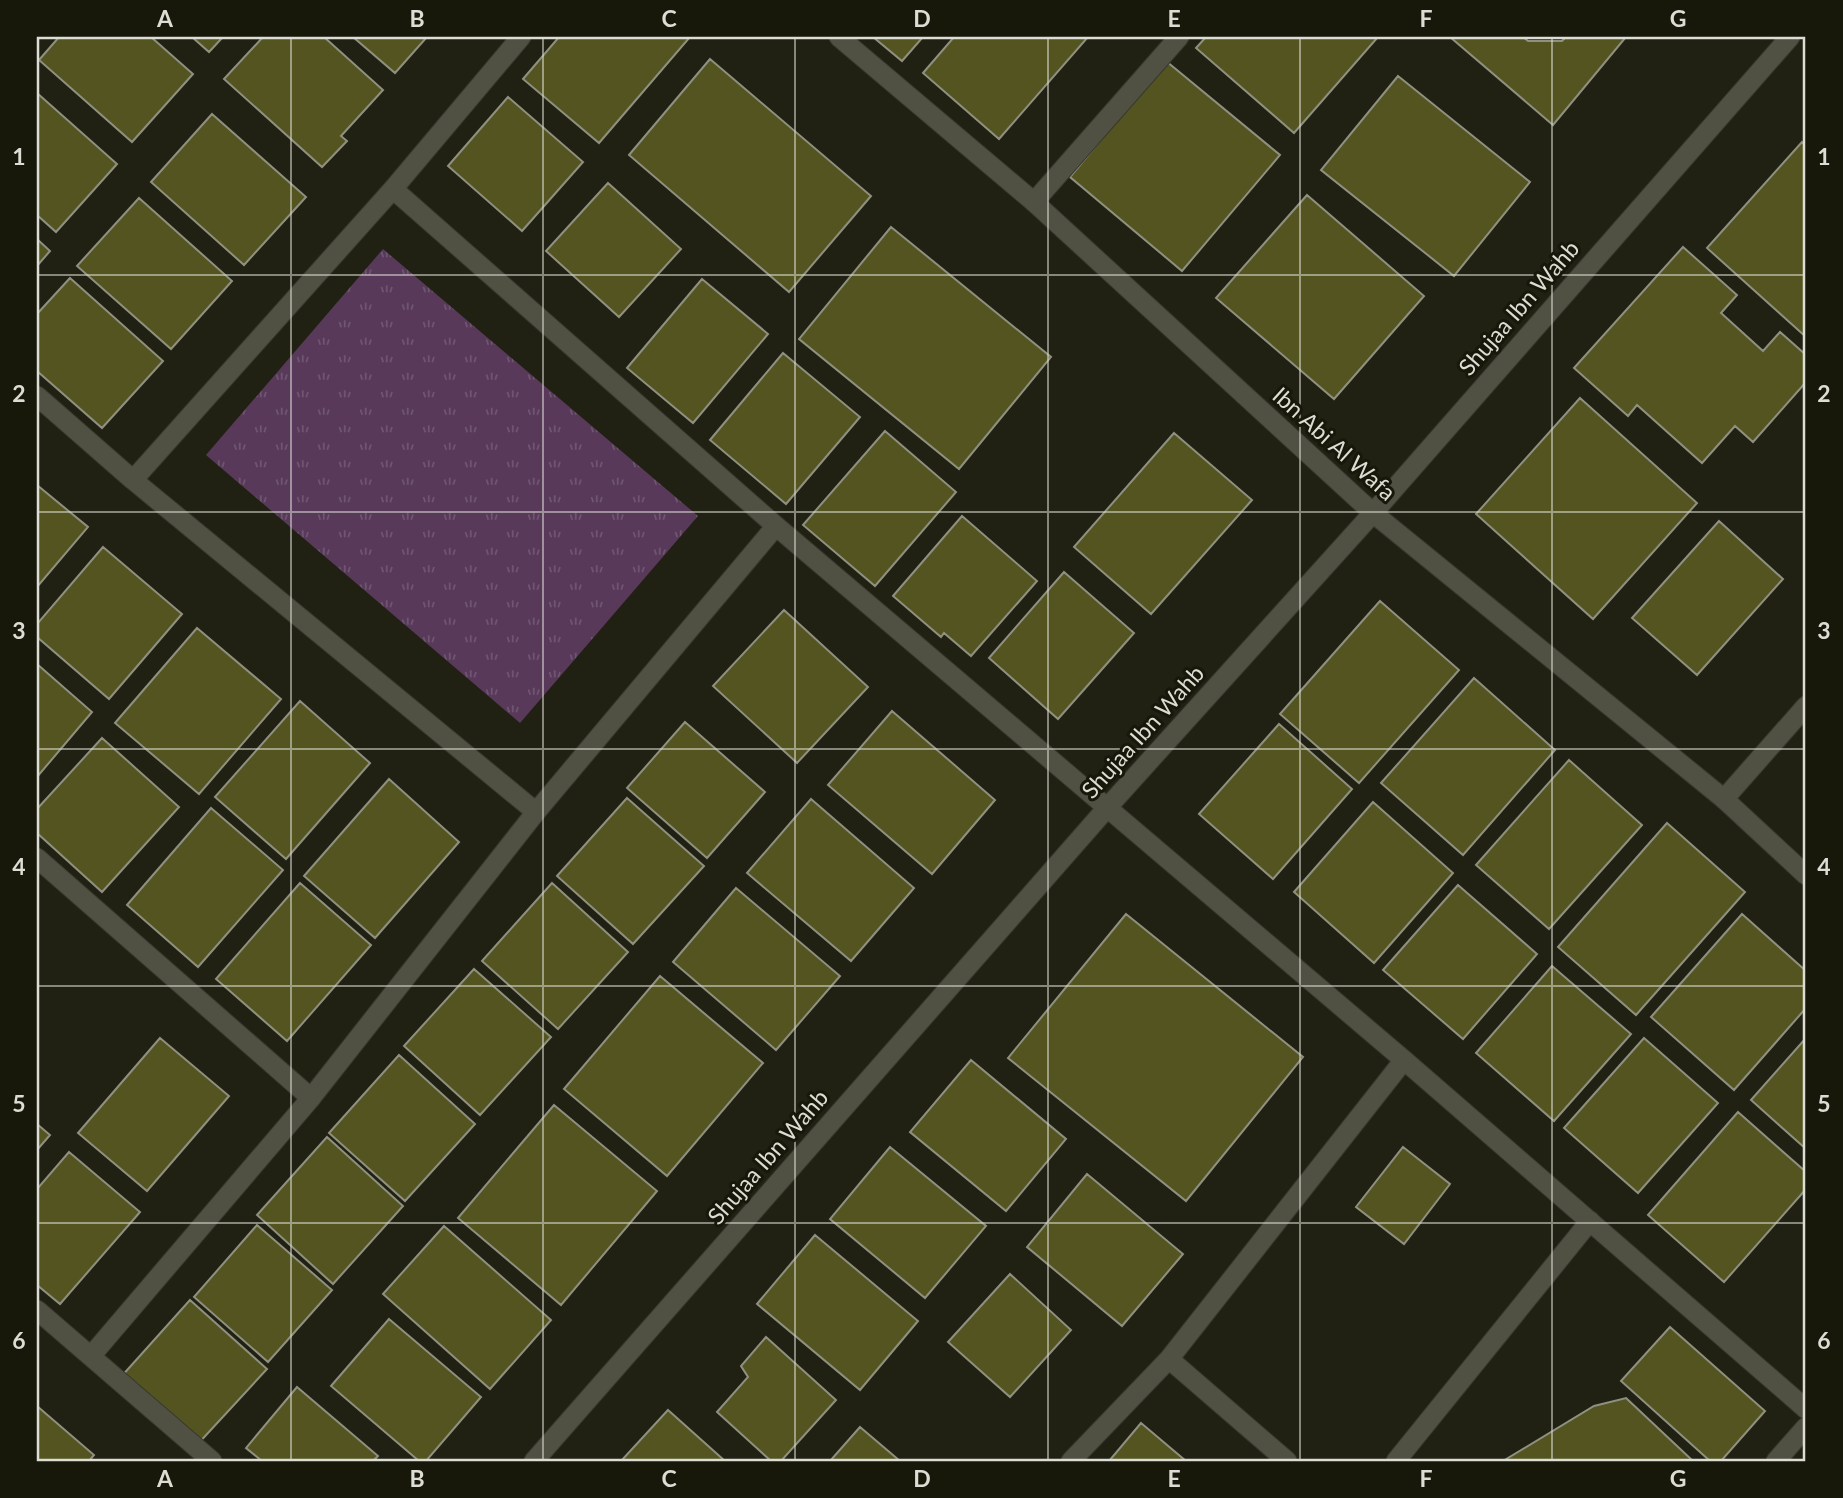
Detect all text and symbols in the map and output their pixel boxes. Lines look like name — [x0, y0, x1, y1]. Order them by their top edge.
text: A — [156, 4, 174, 32]
text: B — [409, 4, 425, 32]
text: C — [661, 4, 677, 32]
text: D — [913, 4, 931, 32]
text: E — [1167, 4, 1181, 32]
text: F — [1419, 4, 1433, 32]
text: G — [1670, 4, 1686, 32]
text: 1 — [12, 142, 26, 170]
text: 1 — [1817, 142, 1831, 170]
street label: Shujaa Ibn Wahb — [1452, 234, 1584, 380]
text: 2 — [12, 379, 26, 407]
text: 2 — [1817, 379, 1831, 407]
street label: Ibn Abi Al Wafa — [1267, 381, 1402, 506]
text: 3 — [12, 616, 26, 644]
text: 3 — [1817, 616, 1831, 644]
street label: Shujaa Ibn Wahb — [1075, 659, 1209, 804]
text: 4 — [12, 852, 26, 880]
text: 4 — [1817, 852, 1831, 880]
street label: Shujaa Ibn Wahb — [701, 1083, 833, 1229]
text: 5 — [12, 1089, 26, 1117]
text: 5 — [1817, 1089, 1831, 1117]
text: 6 — [12, 1326, 26, 1354]
text: 6 — [1817, 1326, 1831, 1354]
text: A — [156, 1464, 174, 1492]
text: B — [409, 1464, 425, 1492]
text: C — [661, 1464, 677, 1492]
text: D — [913, 1464, 931, 1492]
text: E — [1167, 1464, 1181, 1492]
text: F — [1419, 1464, 1433, 1492]
text: G — [1670, 1464, 1686, 1492]

